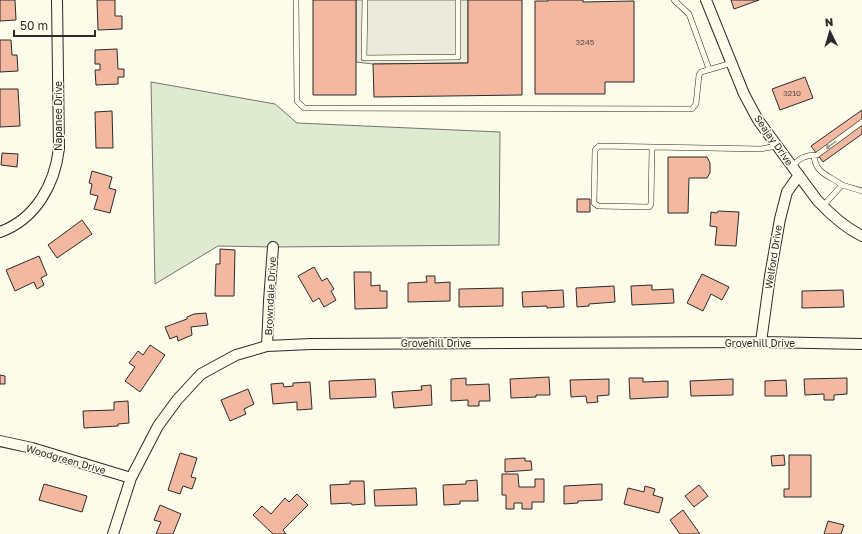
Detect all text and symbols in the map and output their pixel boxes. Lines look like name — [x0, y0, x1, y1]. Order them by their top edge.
scale bar — [14, 12, 95, 38]
north arrow — [810, 12, 850, 52]
text: N — [824, 15, 834, 28]
text: 50 m — [20, 18, 48, 33]
house number: 3245 — [576, 37, 595, 47]
street label: Napanee Drive — [52, 81, 64, 151]
house number: 3210 — [783, 88, 801, 98]
street label: Seajay Drive — [752, 112, 796, 168]
one-way arrow — [825, 141, 836, 150]
street label: Welford Drive — [762, 224, 784, 290]
street label: Browndale Drive — [262, 256, 278, 336]
street label: Grovehill Drive — [401, 337, 471, 349]
street label: Grovehill Drive — [725, 337, 795, 349]
street label: Woodgreen Drive — [25, 442, 107, 476]

